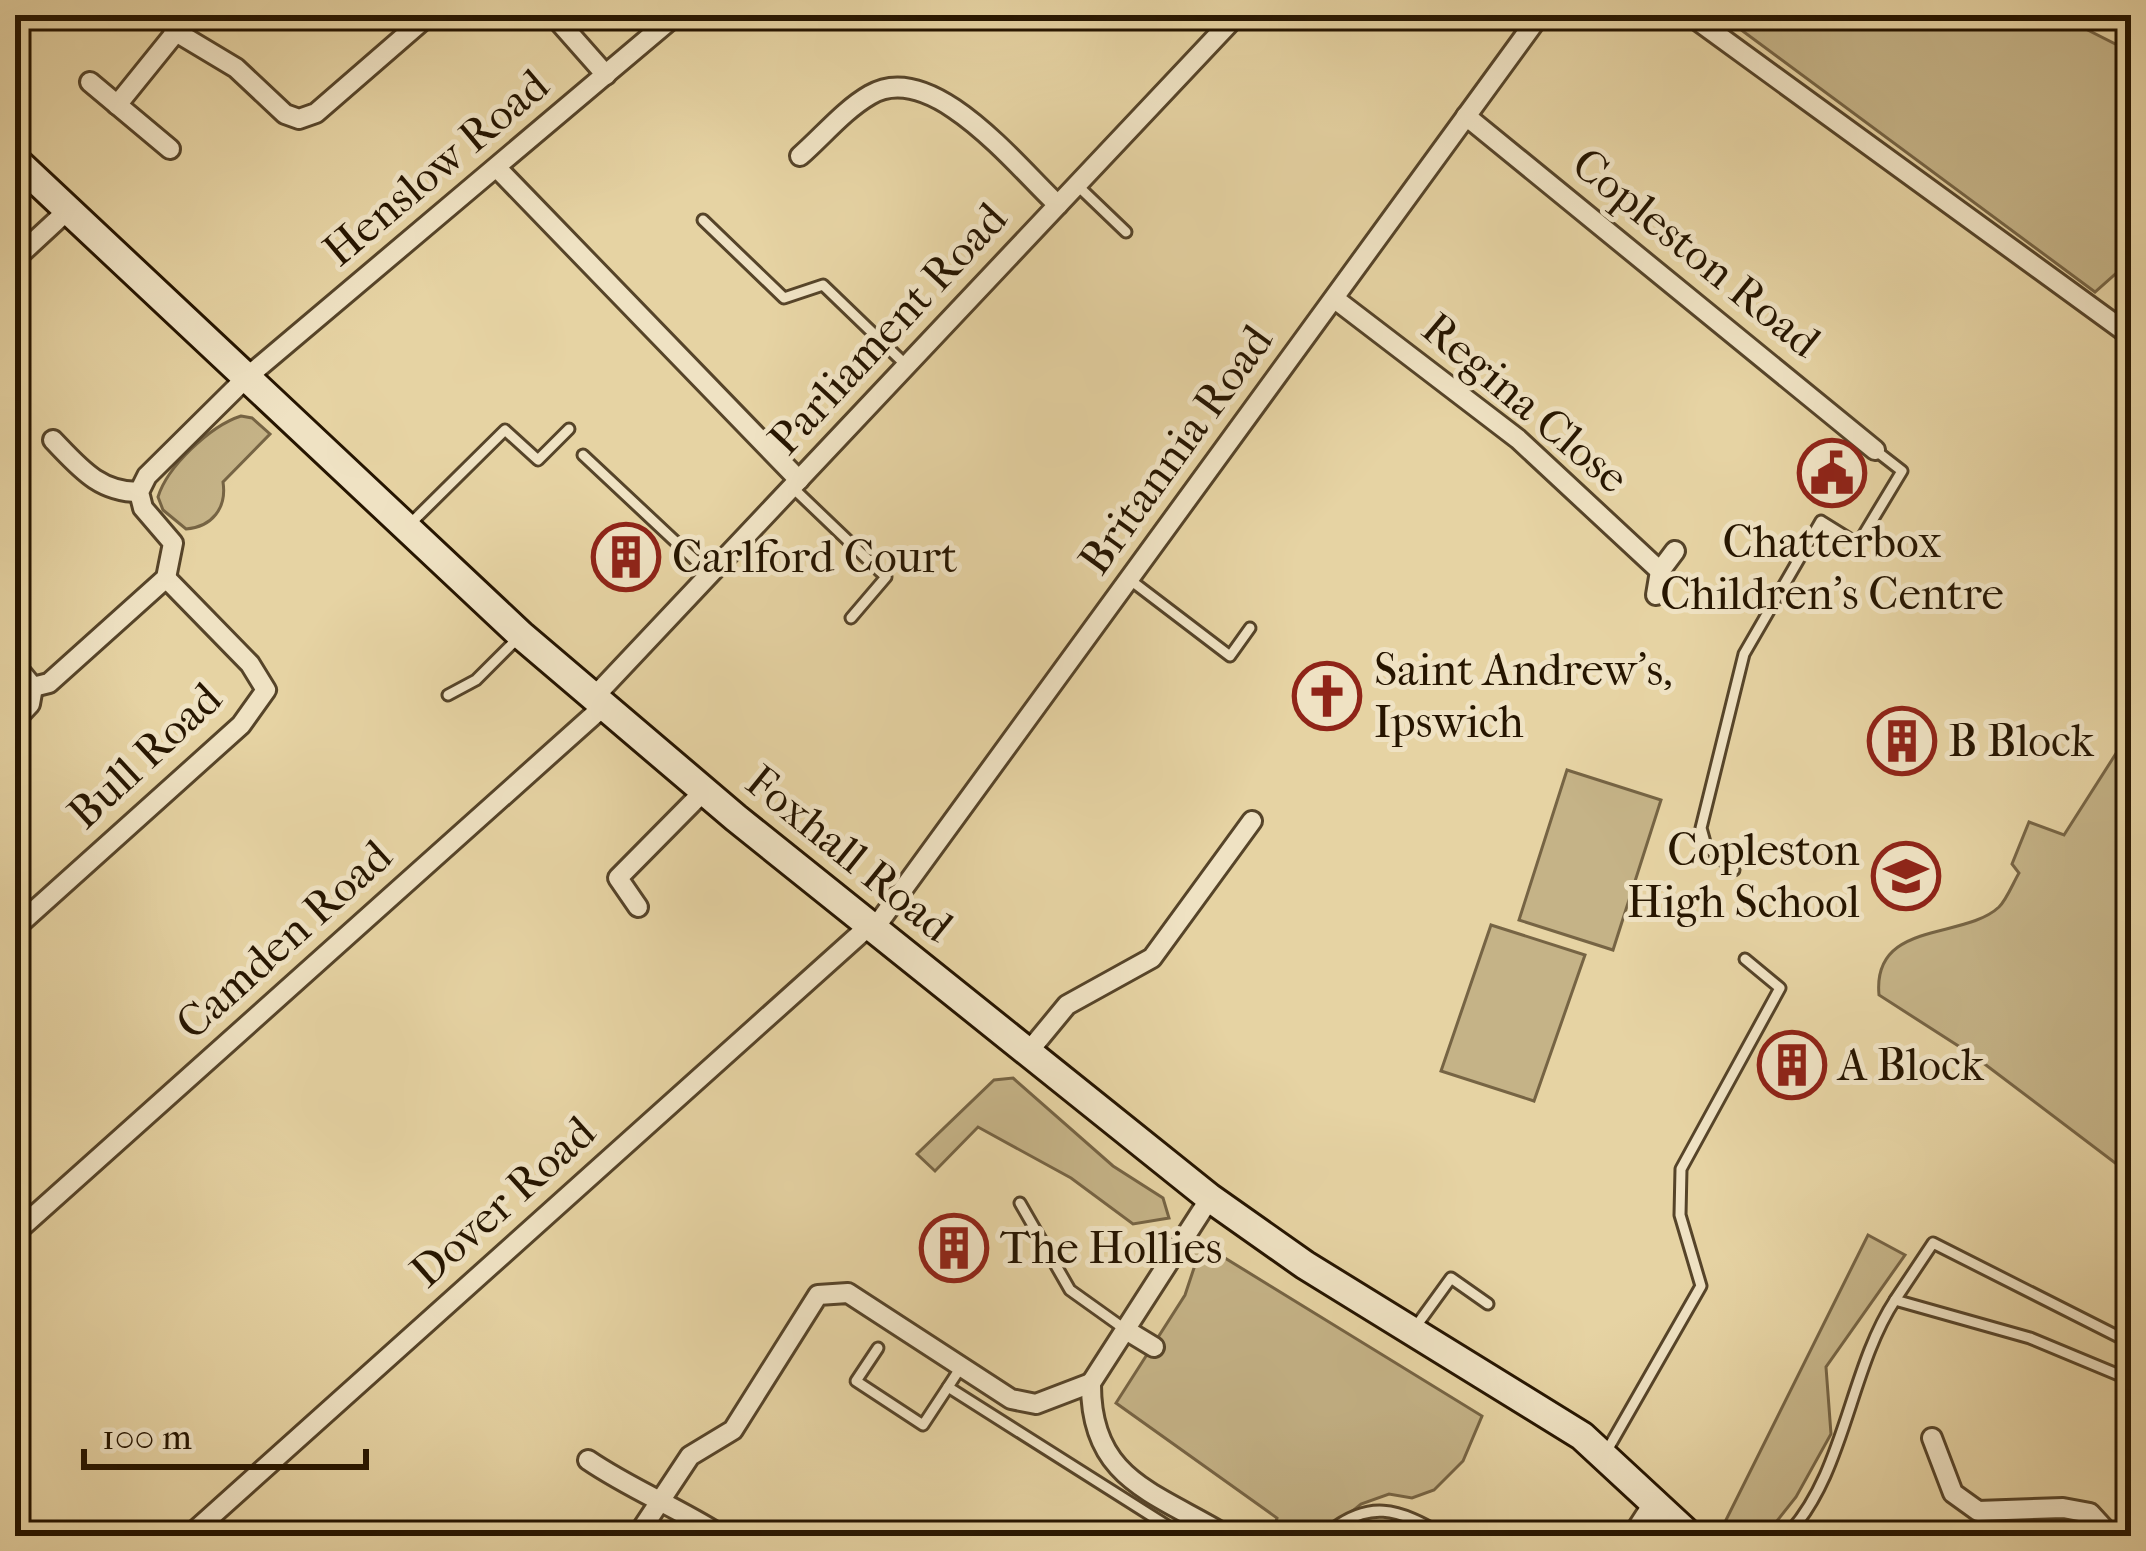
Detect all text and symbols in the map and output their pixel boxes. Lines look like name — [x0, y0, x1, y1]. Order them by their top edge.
street label: Henslow Road — [313, 58, 560, 277]
street label: Copleston Road — [1562, 137, 1831, 369]
street label: Parliament Road — [758, 192, 1018, 466]
street label: Regina Close — [1411, 302, 1639, 504]
street label: Britannia Road — [1068, 315, 1284, 585]
public building icon: Chatterbox Children's Centre — [1797, 438, 1867, 508]
place label: Chatterbox Children's Centre — [1660, 516, 2004, 621]
building icon: Carlford Court — [591, 522, 661, 592]
place label: Carlford Court — [672, 531, 957, 584]
place label: Saint Andrew's, Ipswich — [1374, 644, 1673, 749]
church icon: Saint Andrew's, Ipswich — [1292, 661, 1362, 731]
street label: Bull Road — [58, 672, 233, 840]
building icon: B Block — [1867, 706, 1937, 776]
place label: B Block — [1948, 715, 2095, 768]
street label: Foxhall Road — [735, 755, 963, 954]
place label: Copleston High School — [1627, 824, 1860, 929]
street label: Camden Road — [166, 829, 403, 1050]
school or university icon: Copleston High School — [1871, 841, 1941, 911]
building icon: A Block — [1757, 1030, 1827, 1100]
place label: A Block — [1836, 1039, 1985, 1092]
street label: Dover Road — [400, 1105, 606, 1298]
building icon: The Hollies — [919, 1213, 989, 1283]
place label: The Hollies — [1000, 1222, 1222, 1275]
scale bar — [84, 1395, 366, 1469]
text: 100 m — [102, 1416, 192, 1458]

